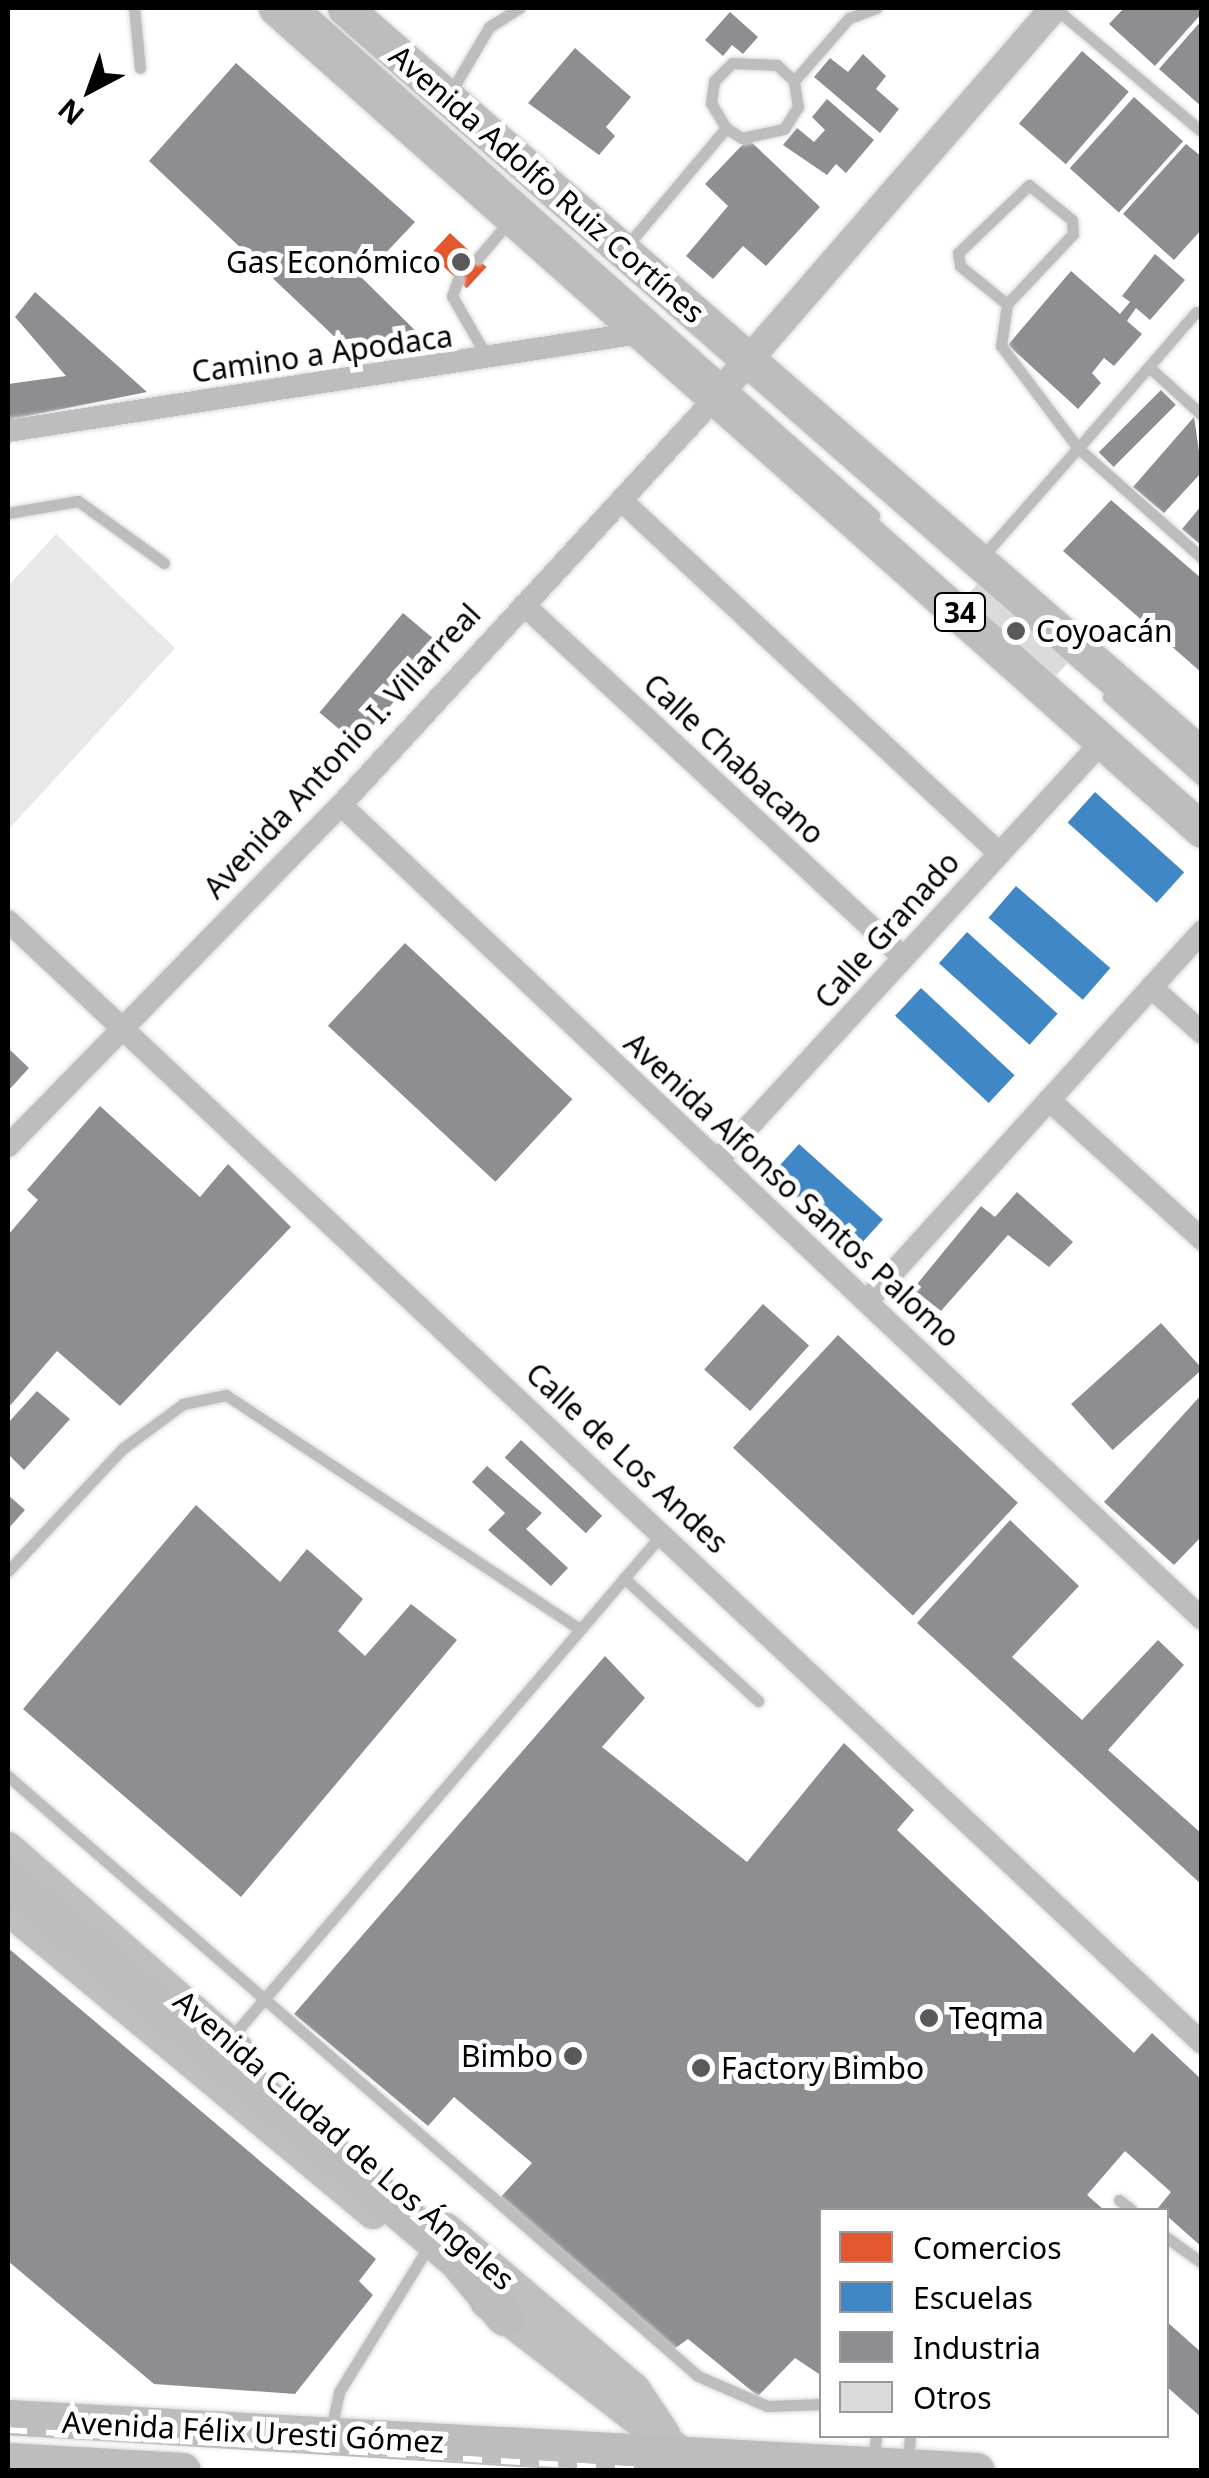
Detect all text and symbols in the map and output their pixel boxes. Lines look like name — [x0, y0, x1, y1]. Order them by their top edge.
street label: Avenida Adolfo Ruiz Cortínes — [382, 37, 712, 331]
north arrow — [40, 40, 140, 140]
text: N — [49, 91, 91, 134]
place label: Gas Económico — [226, 244, 441, 280]
marker: Gas Económico — [450, 251, 472, 273]
street label: Camino a Apodaca — [189, 318, 455, 390]
road number: 34 — [932, 589, 988, 635]
street label: Avenida Antonio I. Villarreal — [196, 596, 488, 906]
place label: Coyoacán — [1036, 613, 1173, 649]
marker: Coyoacán — [1005, 620, 1027, 642]
street label: Calle Chabacano — [636, 666, 832, 852]
street label: Calle Granado — [807, 844, 967, 1016]
street label: Avenida Alfonso Santos Palomo — [617, 1025, 967, 1355]
street label: Calle de Los Andes — [519, 1355, 735, 1561]
street label: Avenida Ciudad de Los Ángeles — [167, 1982, 521, 2298]
place label: Teqma — [949, 2000, 1044, 2036]
marker: Teqma — [918, 2007, 940, 2029]
place label: Bimbo — [461, 2038, 553, 2074]
marker: Bimbo — [562, 2045, 584, 2067]
place label: Factory Bimbo — [721, 2050, 924, 2086]
marker: Factory Bimbo — [690, 2057, 712, 2079]
legend — [819, 2208, 1169, 2438]
text: Comercios — [913, 2227, 1062, 2268]
text: Escuelas — [913, 2277, 1033, 2318]
text: Industria — [913, 2327, 1041, 2368]
text: Otros — [913, 2377, 992, 2418]
street label: Avenida Félix Uresti Gómez — [61, 2404, 445, 2460]

